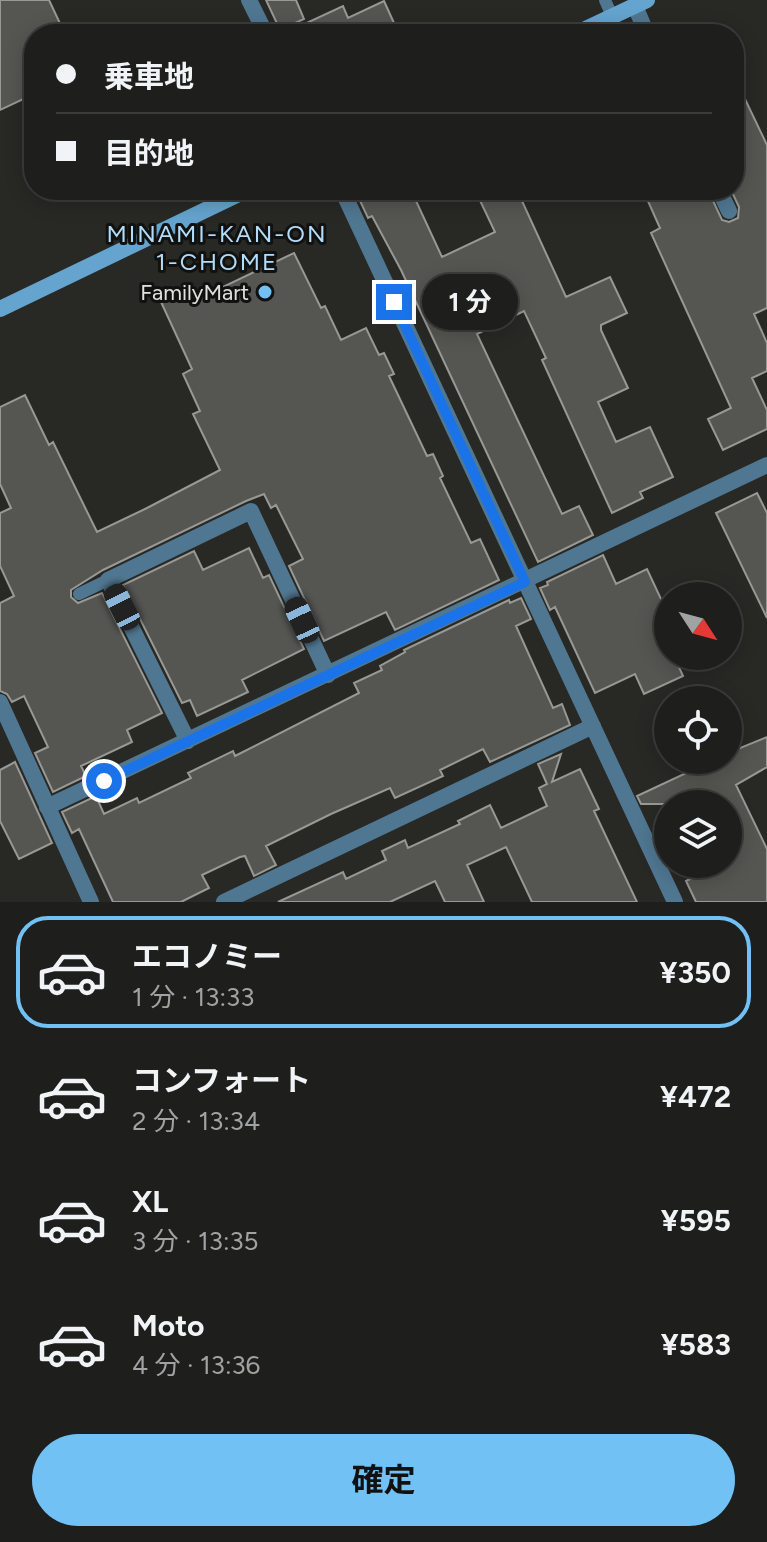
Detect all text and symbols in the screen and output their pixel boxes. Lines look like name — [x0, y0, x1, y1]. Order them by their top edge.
text: 乗車地 — [104, 58, 194, 95]
text: 目的地 — [104, 135, 194, 172]
district label: MINAMI-KAN-ON 1-CHOME — [106, 219, 328, 276]
callout: 1 分 — [422, 274, 518, 330]
place label: FamilyMart — [140, 279, 249, 306]
marker: FamilyMart — [256, 283, 274, 301]
route end — [376, 284, 412, 320]
text: 1 分 — [448, 286, 492, 318]
car — [100, 580, 144, 634]
north arrow — [654, 582, 742, 670]
map controls — [654, 582, 742, 878]
car — [281, 593, 323, 647]
button: locate — [654, 686, 742, 774]
route start — [86, 763, 122, 799]
button: layers — [654, 790, 742, 878]
icon: car — [36, 936, 108, 1008]
text: エコノミー — [132, 938, 282, 975]
text: ¥350 — [660, 954, 731, 991]
text: 1 分 · 13:33 — [132, 981, 254, 1013]
icon: car — [36, 1060, 108, 1132]
text: コンフォート — [132, 1062, 311, 1099]
text: ¥472 — [660, 1078, 731, 1115]
text: 2 分 · 13:34 — [132, 1105, 260, 1137]
text: XL — [132, 1183, 168, 1220]
icon: car — [36, 1184, 108, 1256]
text: ¥595 — [661, 1202, 731, 1239]
text: 3 分 · 13:35 — [132, 1225, 259, 1257]
text: Moto — [132, 1307, 204, 1344]
icon: car — [36, 1308, 108, 1380]
text: ¥583 — [661, 1326, 731, 1363]
text: 4 分 · 13:36 — [132, 1349, 260, 1381]
button: 確定 — [32, 1434, 735, 1526]

